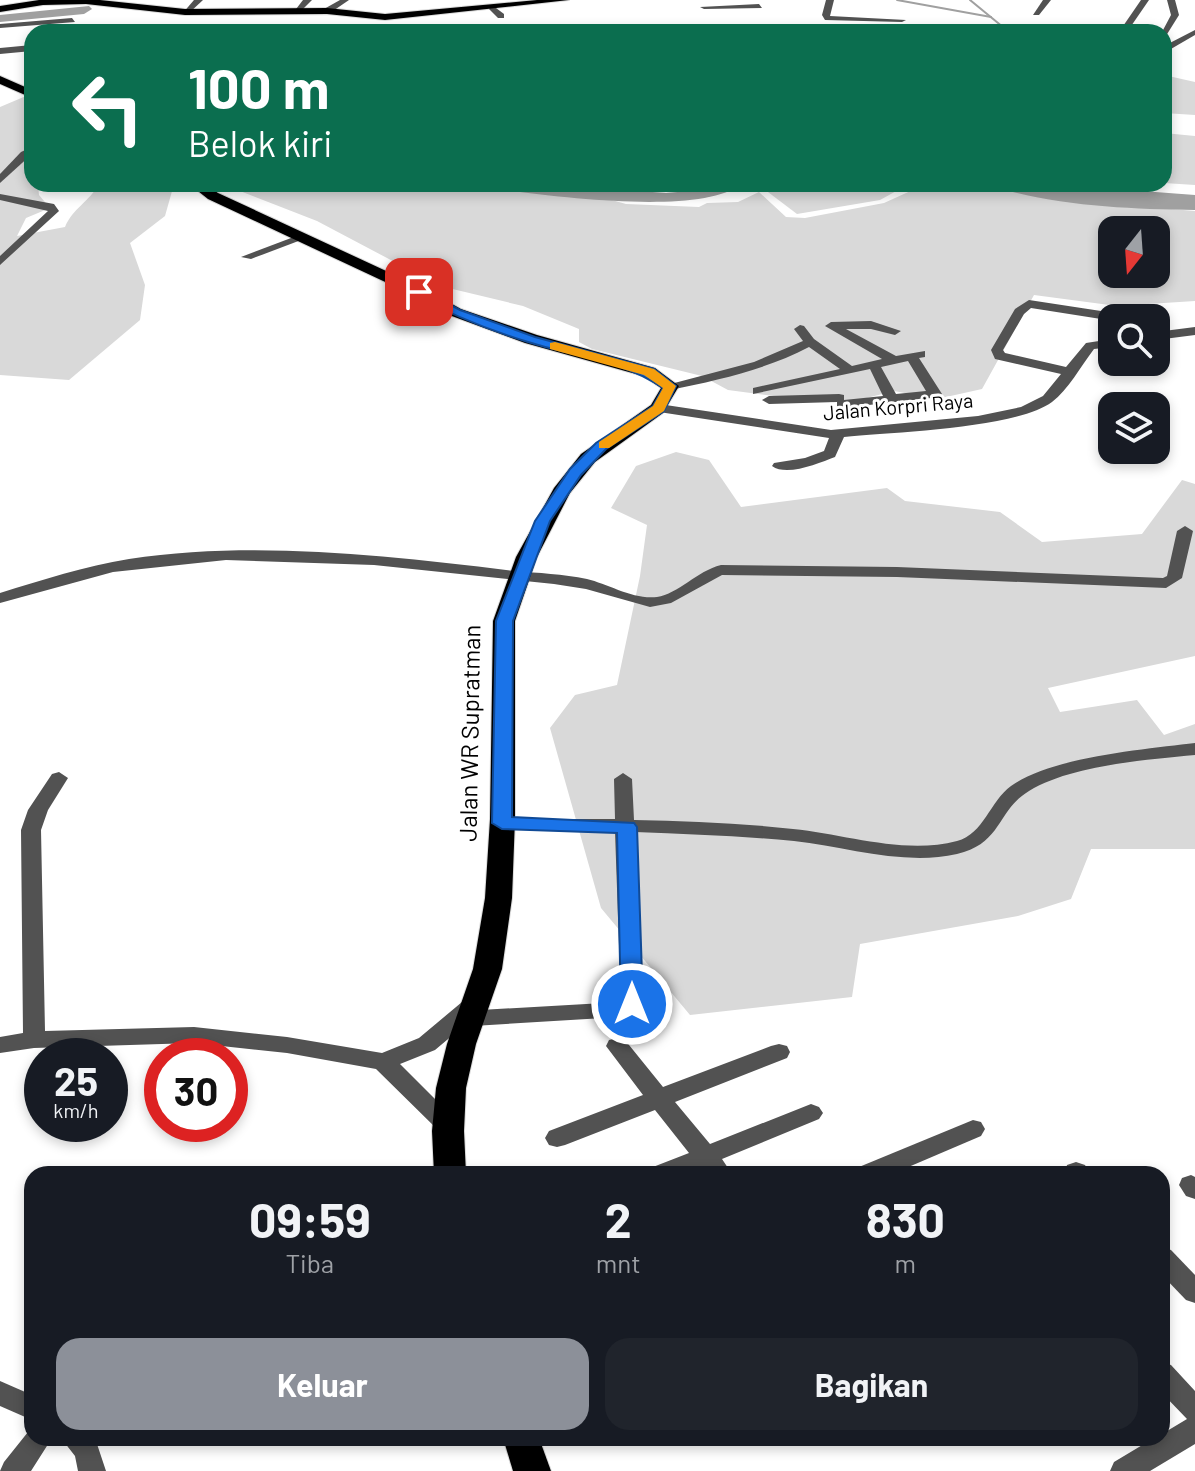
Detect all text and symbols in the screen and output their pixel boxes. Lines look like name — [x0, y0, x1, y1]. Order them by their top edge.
text: 100 m — [188, 53, 330, 120]
icon: left — [56, 56, 160, 160]
text: Belok kiri — [188, 121, 332, 164]
north arrow — [1098, 216, 1170, 288]
map controls — [1098, 216, 1170, 464]
pin — [385, 258, 453, 326]
icon: arrive — [397, 270, 441, 314]
button: search — [1098, 304, 1170, 376]
street label: Jalan Korpri Raya — [822, 387, 974, 425]
button: layers — [1098, 392, 1170, 464]
street label: Jalan WR Supratman — [453, 624, 485, 842]
position arrow — [590, 962, 674, 1046]
speed limit sign: 30 — [144, 1038, 248, 1142]
text: 25 — [54, 1056, 98, 1104]
text: km/h — [53, 1098, 99, 1122]
text: 09:59 — [249, 1190, 371, 1248]
text: 2 — [605, 1190, 632, 1248]
text: 830 — [866, 1190, 945, 1248]
text: Tiba — [286, 1247, 334, 1278]
text: mnt — [596, 1247, 641, 1278]
text: m — [895, 1247, 916, 1278]
button: Keluar — [56, 1338, 589, 1430]
button: Bagikan — [605, 1338, 1138, 1430]

